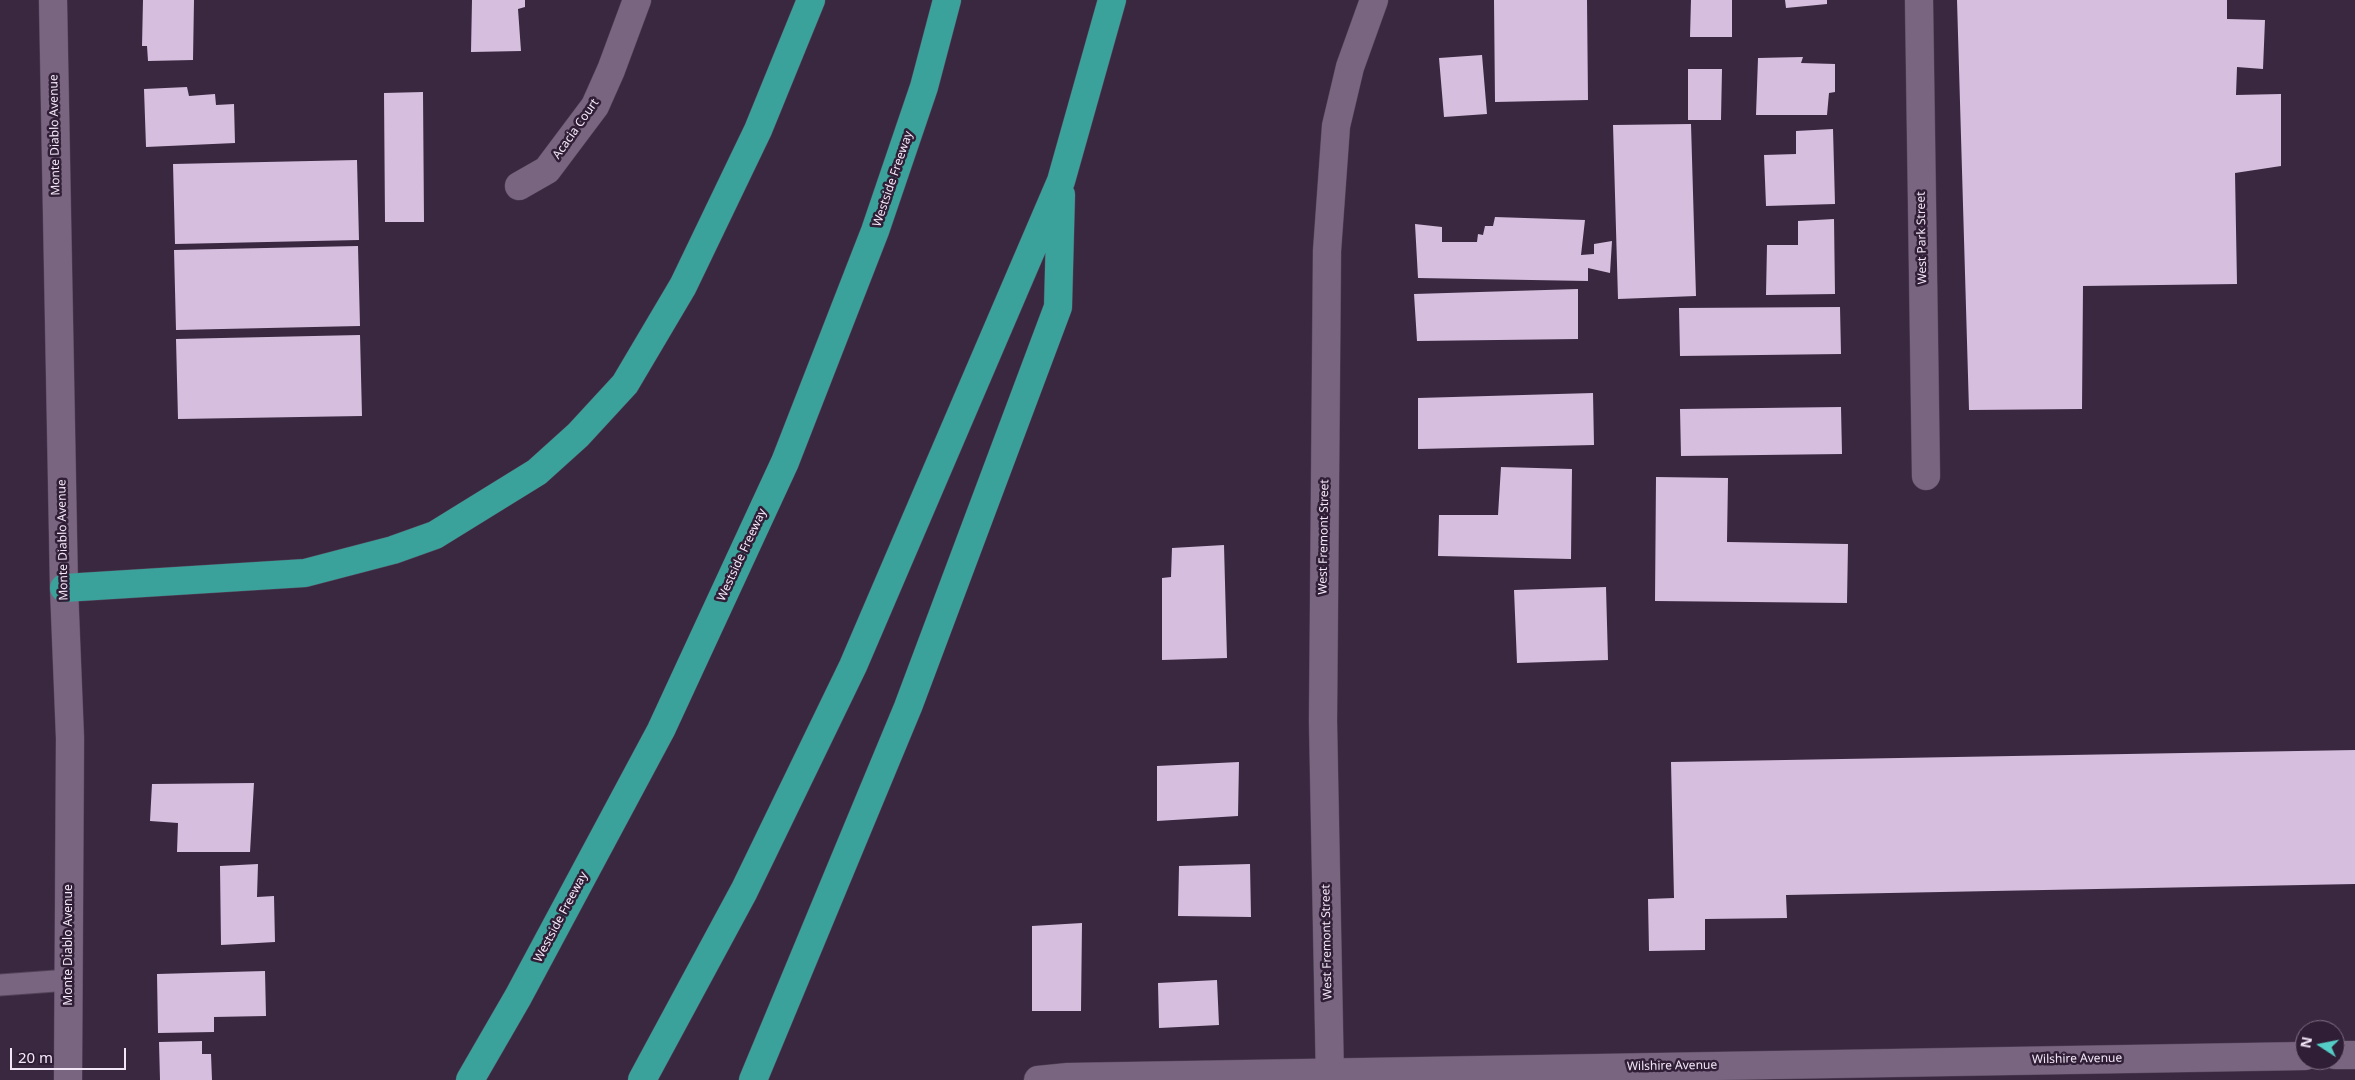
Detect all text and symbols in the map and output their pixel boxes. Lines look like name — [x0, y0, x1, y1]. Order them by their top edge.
street label: Monte Diablo Avenue — [47, 74, 63, 196]
street label: Acacia Court — [550, 96, 602, 162]
street label: Westside Freeway — [870, 129, 916, 229]
street label: West Park Street — [1914, 191, 1930, 285]
street label: Monte Diablo Avenue — [55, 479, 71, 601]
street label: West Fremont Street — [1316, 479, 1332, 595]
street label: Westside Freeway — [714, 506, 770, 604]
street label: Westside Freeway — [531, 869, 591, 965]
street label: Monte Diablo Avenue — [62, 884, 76, 1006]
street label: West Fremont Street — [1319, 884, 1335, 1000]
north arrow — [2295, 1020, 2345, 1070]
text: N — [2295, 1035, 2316, 1050]
scale bar — [12, 1038, 129, 1070]
text: 20 m — [18, 1047, 53, 1067]
street label: Wilshire Avenue — [2032, 1051, 2122, 1067]
street label: Wilshire Avenue — [1627, 1058, 1717, 1074]

